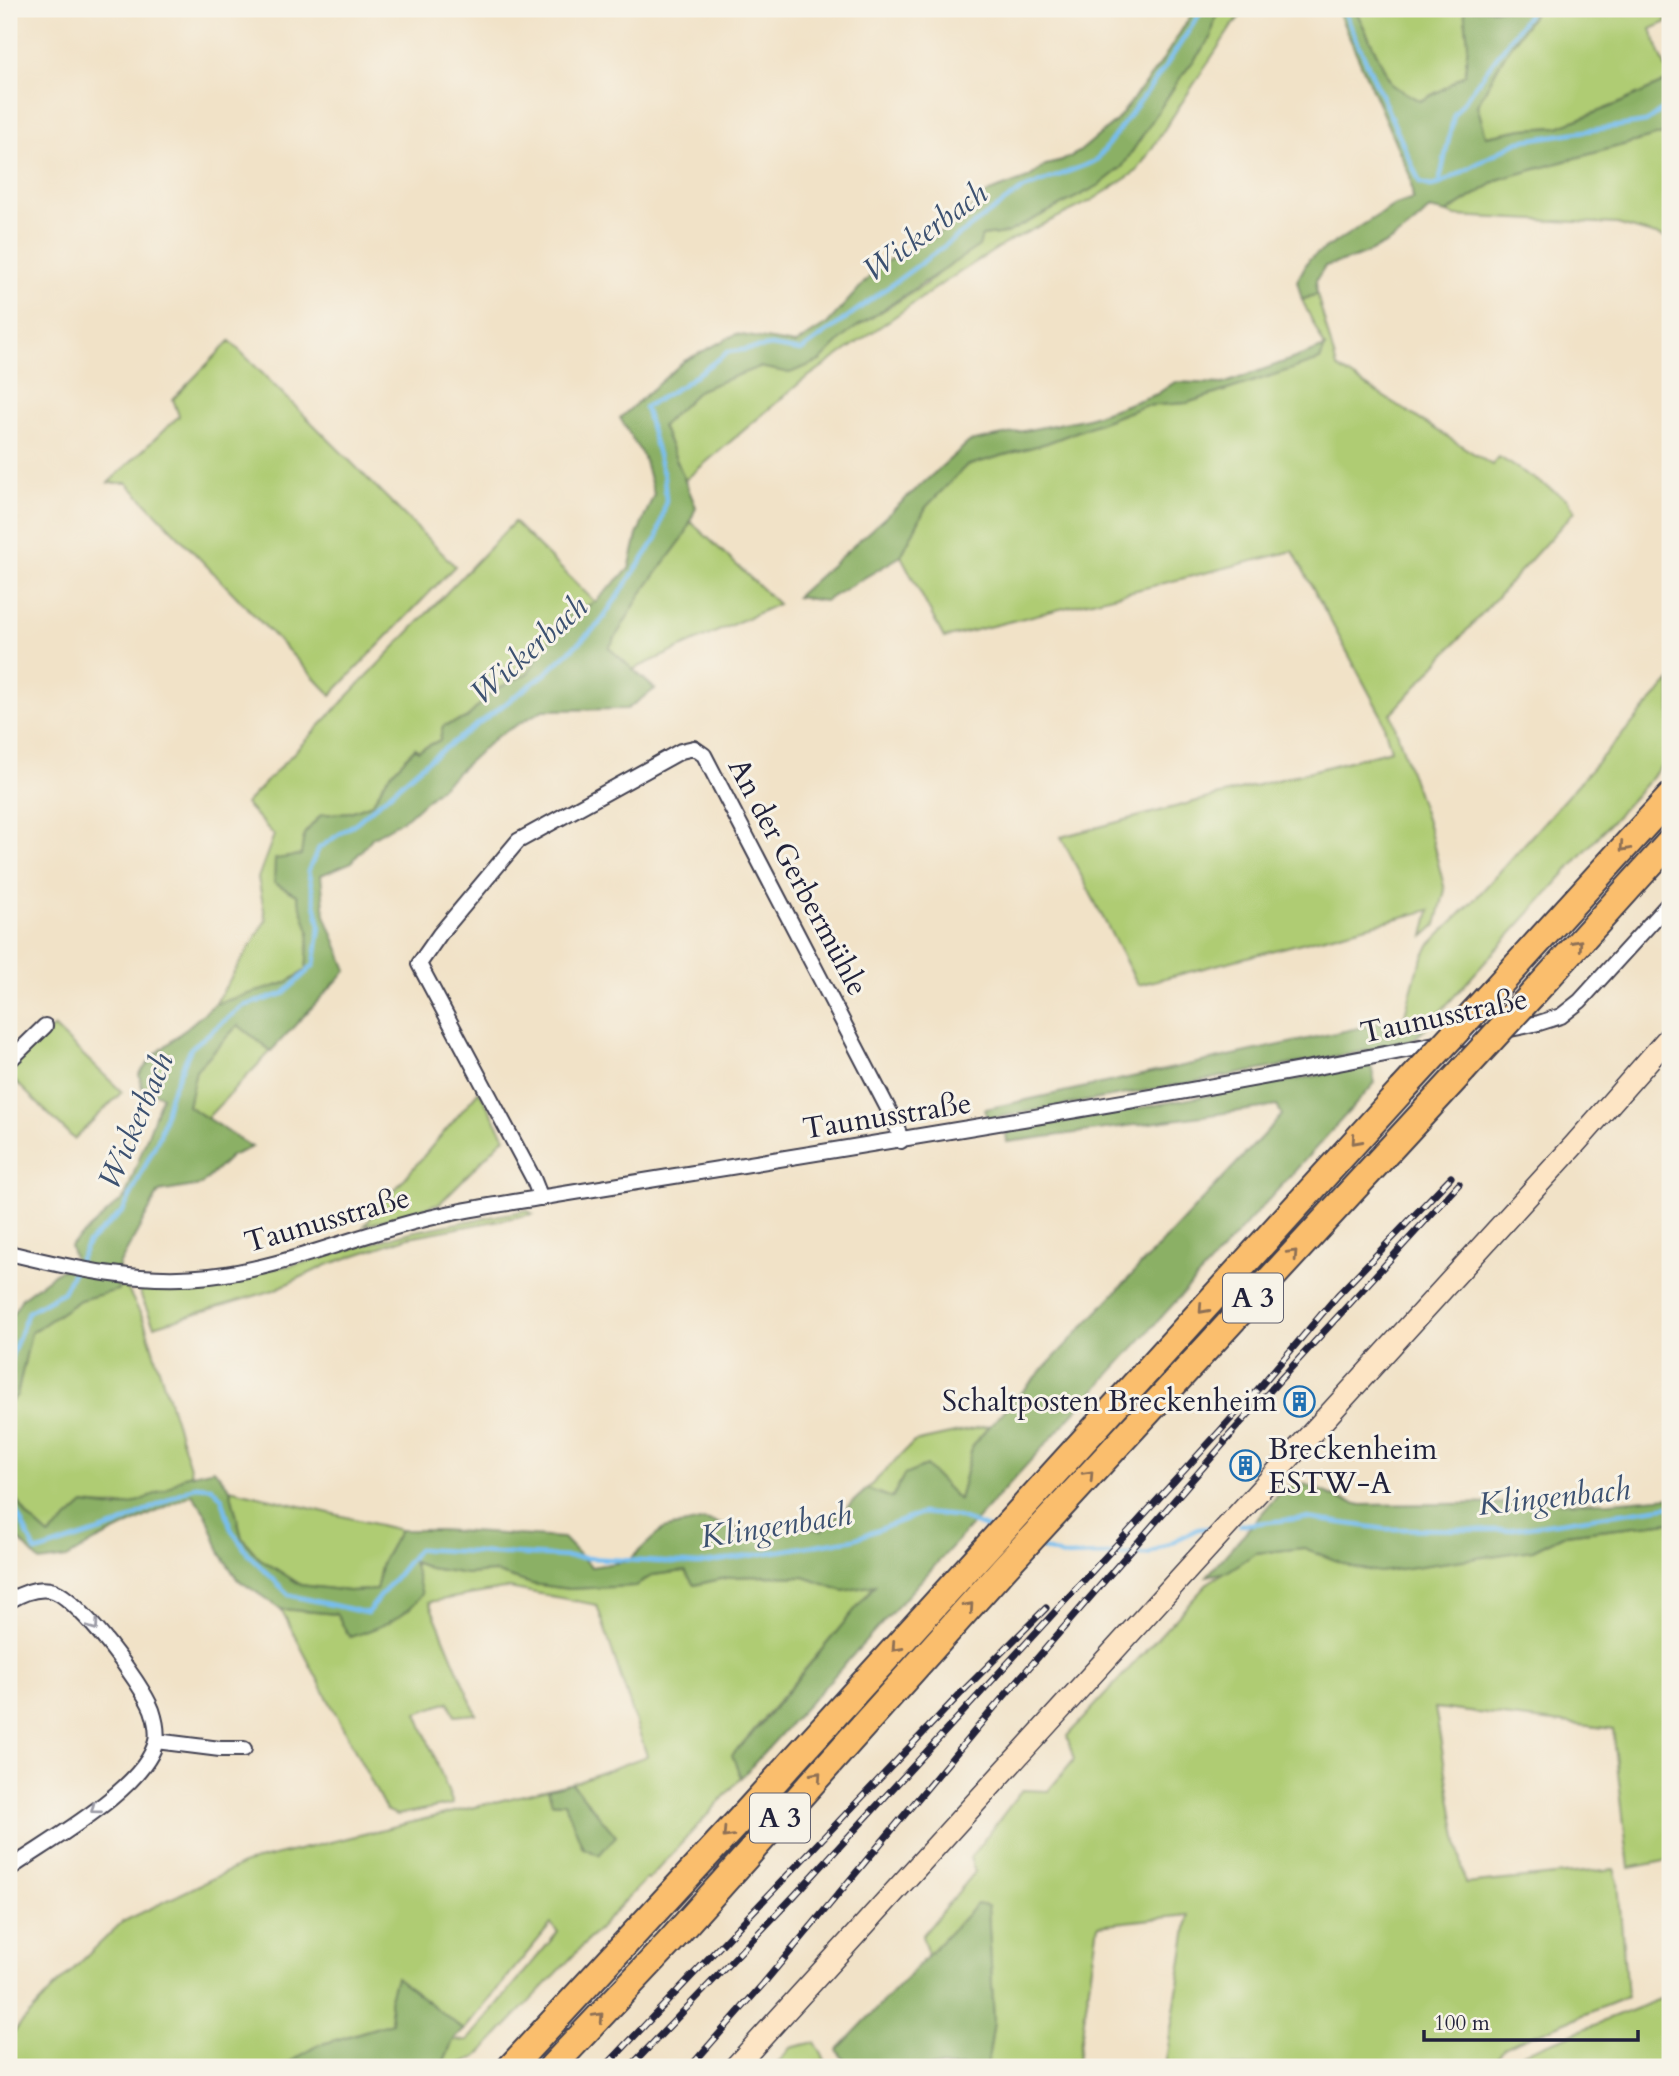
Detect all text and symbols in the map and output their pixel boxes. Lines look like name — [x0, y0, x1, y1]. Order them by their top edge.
water label: Wickerbach — [854, 172, 996, 292]
water label: Wickerbach — [461, 585, 597, 715]
street label: An der Gerbermühle — [718, 751, 878, 1003]
one-way arrow — [1620, 839, 1633, 852]
one-way arrow — [1570, 940, 1582, 953]
street label: Taunusstraße — [1357, 978, 1531, 1054]
water label: Wickerbach — [88, 1046, 184, 1196]
street label: Taunusstraße — [800, 1082, 974, 1150]
one-way arrow — [1352, 1132, 1364, 1145]
street label: Taunusstraße — [240, 1177, 414, 1263]
one-way arrow — [1285, 1249, 1298, 1262]
road number: A 3 — [1223, 1274, 1283, 1322]
one-way arrow — [1199, 1301, 1211, 1314]
place label: Schaltposten Breckenheim — [942, 1381, 1278, 1422]
building icon: Schaltposten Breckenheim — [1283, 1384, 1317, 1418]
place label: Breckenheim ESTW-A — [1268, 1429, 1438, 1504]
building icon: Breckenheim ESTW-A — [1228, 1449, 1262, 1483]
water label: Klingenbach — [1476, 1467, 1632, 1527]
one-way arrow — [1081, 1470, 1093, 1483]
water label: Klingenbach — [697, 1492, 855, 1560]
one-way arrow — [961, 1602, 973, 1615]
one-way arrow — [86, 1618, 98, 1630]
one-way arrow — [892, 1639, 905, 1652]
one-way arrow — [809, 1771, 821, 1784]
road number: A 3 — [750, 1794, 810, 1842]
one-way arrow — [91, 1801, 103, 1814]
one-way arrow — [723, 1825, 736, 1838]
scale bar — [1424, 1999, 1637, 2043]
text: 100 m — [1434, 2009, 1490, 2038]
one-way arrow — [591, 2012, 603, 2025]

